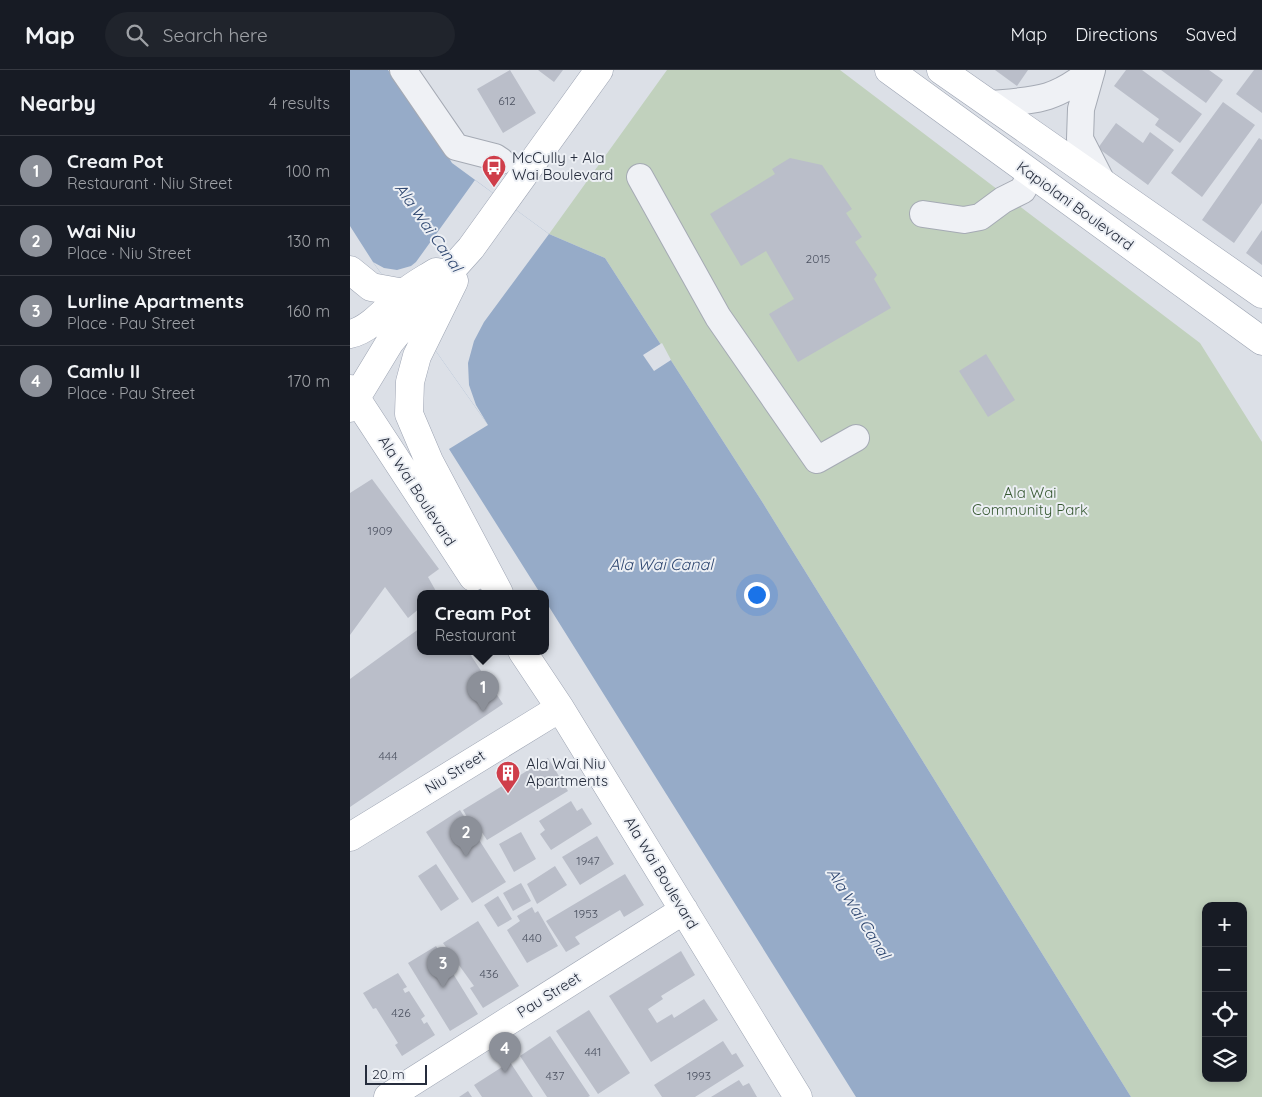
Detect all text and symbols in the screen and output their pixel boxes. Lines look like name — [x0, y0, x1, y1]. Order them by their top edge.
search box — [105, 12, 455, 57]
text: Map — [25, 20, 75, 50]
icon: search — [123, 21, 151, 49]
text: Search here — [163, 23, 268, 47]
text: Map — [1010, 23, 1047, 46]
text: Directions — [1075, 23, 1158, 46]
text: Saved — [1186, 23, 1237, 46]
text: Nearby — [20, 90, 96, 116]
text: 4 results — [269, 93, 330, 113]
house number: 612 — [498, 93, 516, 108]
place label: McCully + Ala Wai Boulevard — [512, 148, 613, 184]
text: Cream Pot — [67, 149, 164, 173]
bus stop icon: McCully + Ala Wai Boulevard — [481, 154, 507, 188]
street label: Kapiolani Boulevard — [1013, 157, 1137, 254]
text: 1 — [33, 161, 39, 181]
text: 100 m — [286, 161, 330, 181]
text: Restaurant · Niu Street — [67, 173, 233, 193]
water label: Ala Wai Canal — [391, 179, 468, 277]
text: Wai Niu — [67, 219, 136, 243]
text: 2 — [31, 231, 41, 251]
text: 130 m — [287, 231, 330, 251]
text: Place · Niu Street — [67, 243, 191, 263]
house number: 2015 — [806, 251, 830, 266]
text: Lurline Apartments — [67, 289, 244, 313]
text: 3 — [32, 301, 40, 321]
text: 160 m — [287, 301, 330, 321]
text: Place · Pau Street — [67, 313, 195, 333]
text: Camlu II — [67, 359, 140, 383]
text: 4 — [31, 371, 41, 391]
text: 170 m — [287, 371, 330, 391]
text: Place · Pau Street — [67, 383, 195, 403]
street label: Ala Wai Boulevard — [375, 432, 460, 549]
park label: Ala Wai Community Park — [972, 483, 1088, 519]
house number: 1909 — [368, 523, 393, 538]
water label: Ala Wai Canal — [609, 554, 715, 574]
your location — [744, 582, 770, 608]
popup — [417, 590, 549, 655]
text: Cream Pot — [435, 601, 531, 625]
text: Restaurant — [435, 625, 516, 645]
pin: 1 — [467, 671, 499, 712]
street label: Niu Street — [421, 746, 489, 798]
house number: 444 — [379, 748, 397, 763]
place label: Ala Wai Niu Apartments — [526, 754, 608, 790]
building icon: Ala Wai Niu Apartments — [495, 760, 521, 794]
street label: Ala Wai Boulevard — [620, 813, 702, 932]
pin: 2 — [450, 816, 482, 857]
house number: 1947 — [576, 853, 600, 868]
water label: Ala Wai Canal — [823, 864, 896, 964]
map controls — [1202, 902, 1247, 1082]
button: + — [1202, 902, 1247, 947]
house number: 1953 — [574, 906, 598, 921]
house number: 440 — [522, 930, 542, 945]
pin: 3 — [427, 947, 459, 988]
button: − — [1202, 947, 1247, 992]
house number: 436 — [479, 966, 499, 981]
street label: Pau Street — [513, 968, 584, 1022]
button: locate — [1202, 992, 1247, 1037]
house number: 426 — [391, 1005, 411, 1020]
pin: 4 — [489, 1032, 521, 1073]
button: layers — [1202, 1037, 1247, 1082]
house number: 441 — [585, 1044, 602, 1059]
scale bar — [365, 1062, 428, 1085]
text: 20 m — [372, 1065, 405, 1083]
house number: 437 — [546, 1068, 564, 1083]
house number: 1993 — [687, 1068, 711, 1083]

